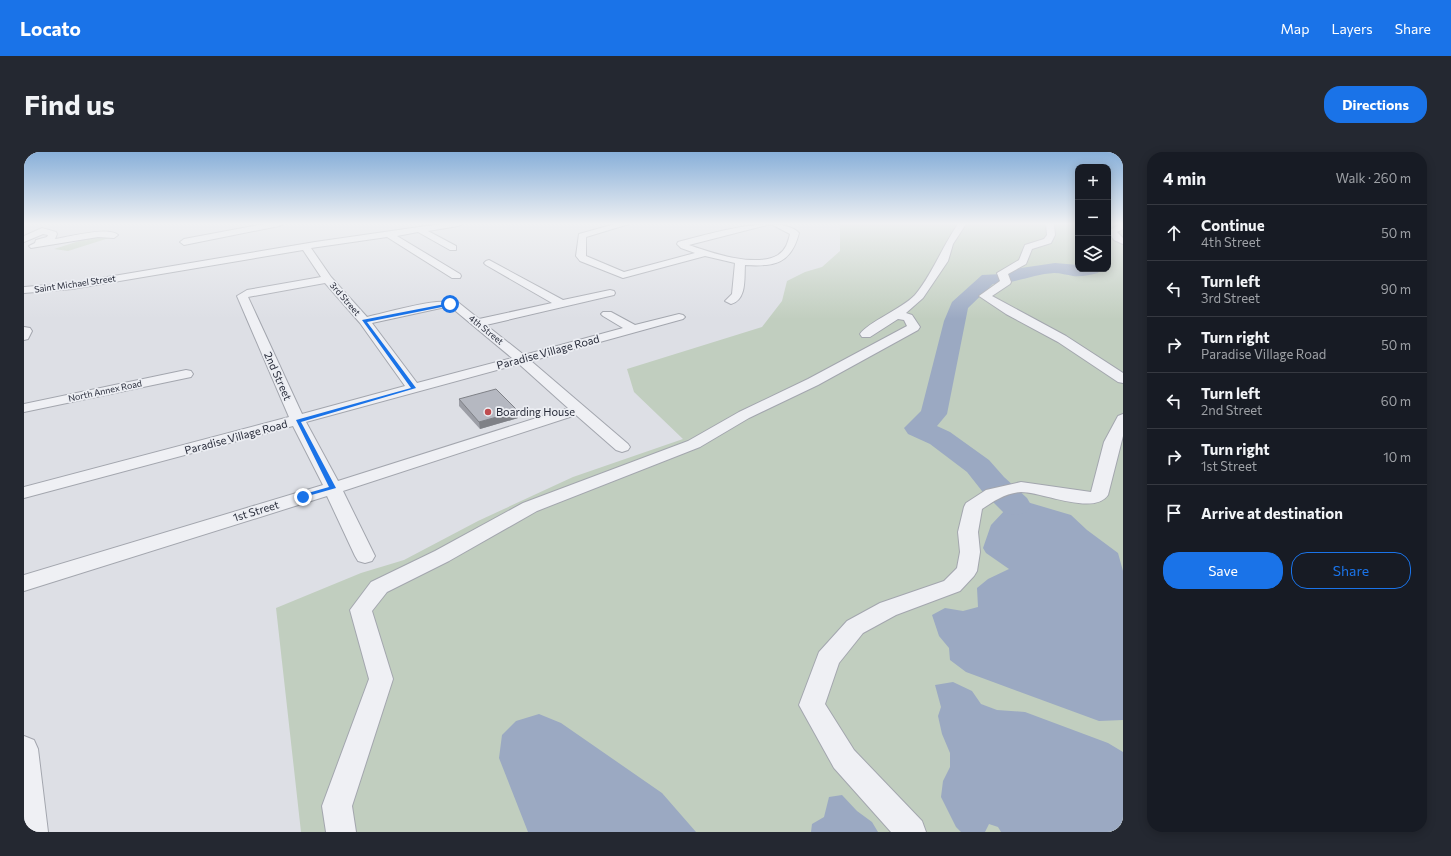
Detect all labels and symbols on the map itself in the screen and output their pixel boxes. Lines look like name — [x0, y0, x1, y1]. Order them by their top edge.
street label: Saint Michael Street — [33, 272, 117, 295]
street label: 3rd Street — [328, 280, 363, 318]
route start — [441, 295, 459, 313]
street label: 4th Street — [467, 312, 506, 347]
street label: Paradise Village Road — [495, 332, 601, 372]
street label: 2nd Street — [262, 349, 295, 403]
street label: North Annex Road — [67, 377, 143, 404]
place label: Boarding House — [496, 405, 575, 418]
marker: Boarding House — [483, 407, 493, 417]
street label: Paradise Village Road — [183, 417, 289, 457]
route end — [294, 488, 312, 506]
street label: 1st Street — [231, 497, 281, 524]

